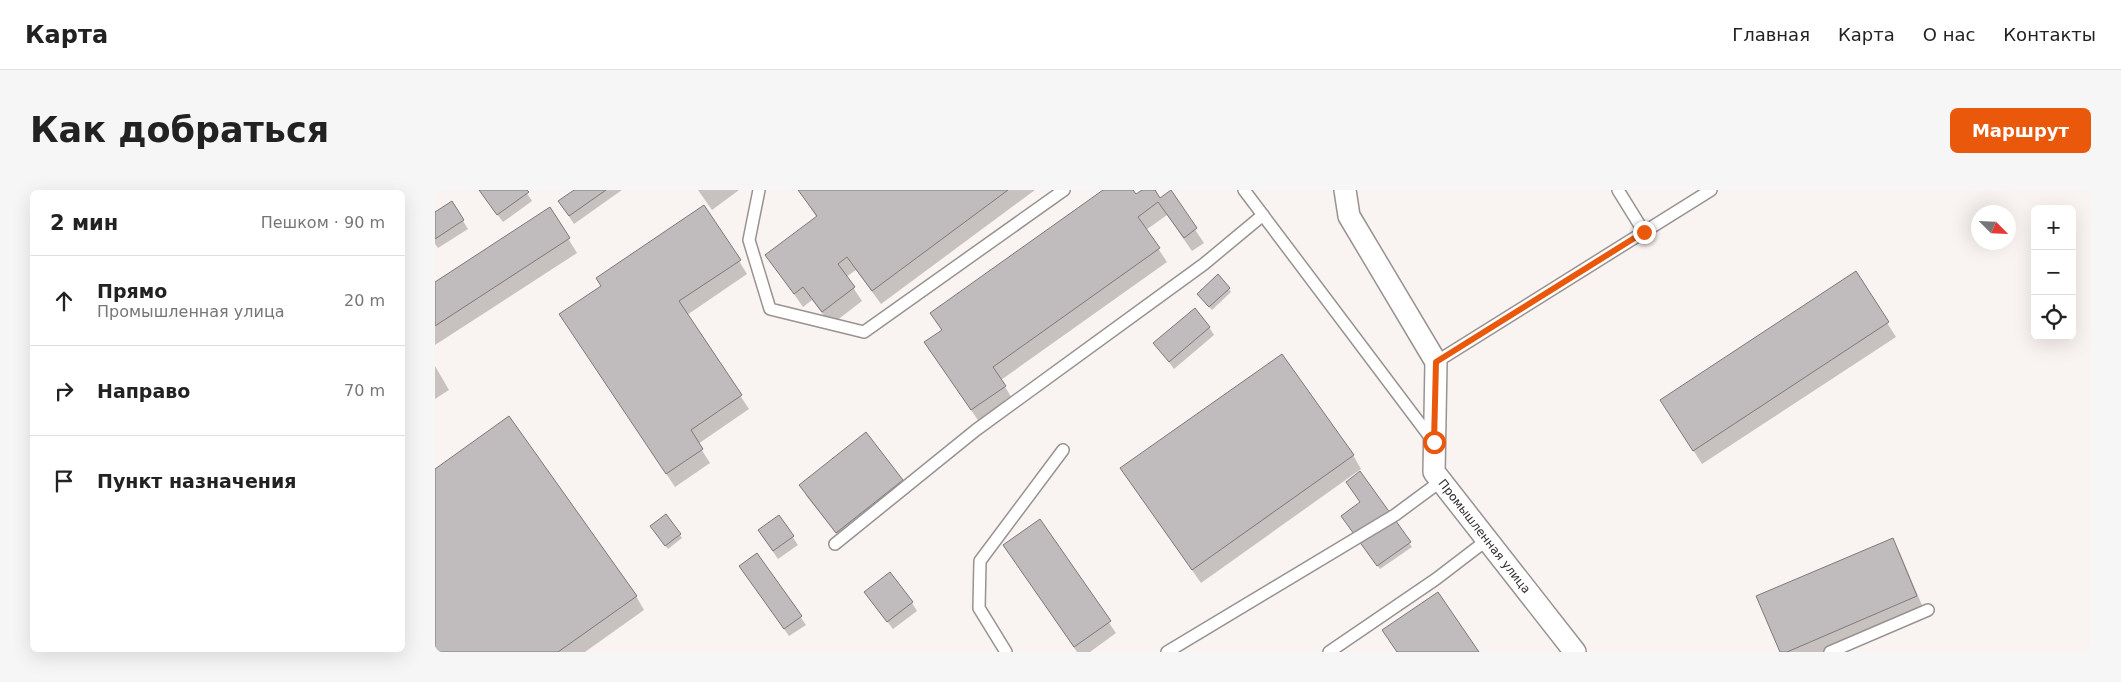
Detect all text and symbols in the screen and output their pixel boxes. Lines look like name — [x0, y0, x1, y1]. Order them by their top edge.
text: Карта — [25, 21, 108, 49]
text: Главная — [1732, 24, 1810, 45]
text: Карта — [1838, 24, 1895, 45]
text: О нас — [1923, 24, 1975, 45]
text: Контакты — [2003, 24, 2096, 45]
button: Маршрут — [1950, 108, 2091, 153]
text: Как добраться — [30, 110, 329, 150]
north arrow — [1971, 205, 2016, 250]
map controls — [2031, 205, 2076, 340]
button: + — [2031, 205, 2076, 250]
text: 2 мин — [50, 211, 118, 235]
text: Пешком · 90 m — [261, 213, 385, 232]
route end — [1633, 221, 1656, 244]
button: − — [2031, 250, 2076, 295]
text: Прямо — [97, 280, 167, 302]
icon: ahead — [50, 287, 78, 315]
text: 20 m — [344, 291, 385, 310]
button: locate — [2031, 295, 2076, 340]
text: Промышленная улица — [97, 302, 285, 321]
icon: right — [50, 377, 78, 405]
text: Направо — [97, 380, 190, 402]
text: 70 m — [344, 381, 385, 400]
route start — [1423, 431, 1446, 454]
icon: arrive — [50, 467, 78, 495]
text: Пункт назначения — [97, 470, 296, 492]
street label: Промышленная улица — [1435, 477, 1533, 596]

